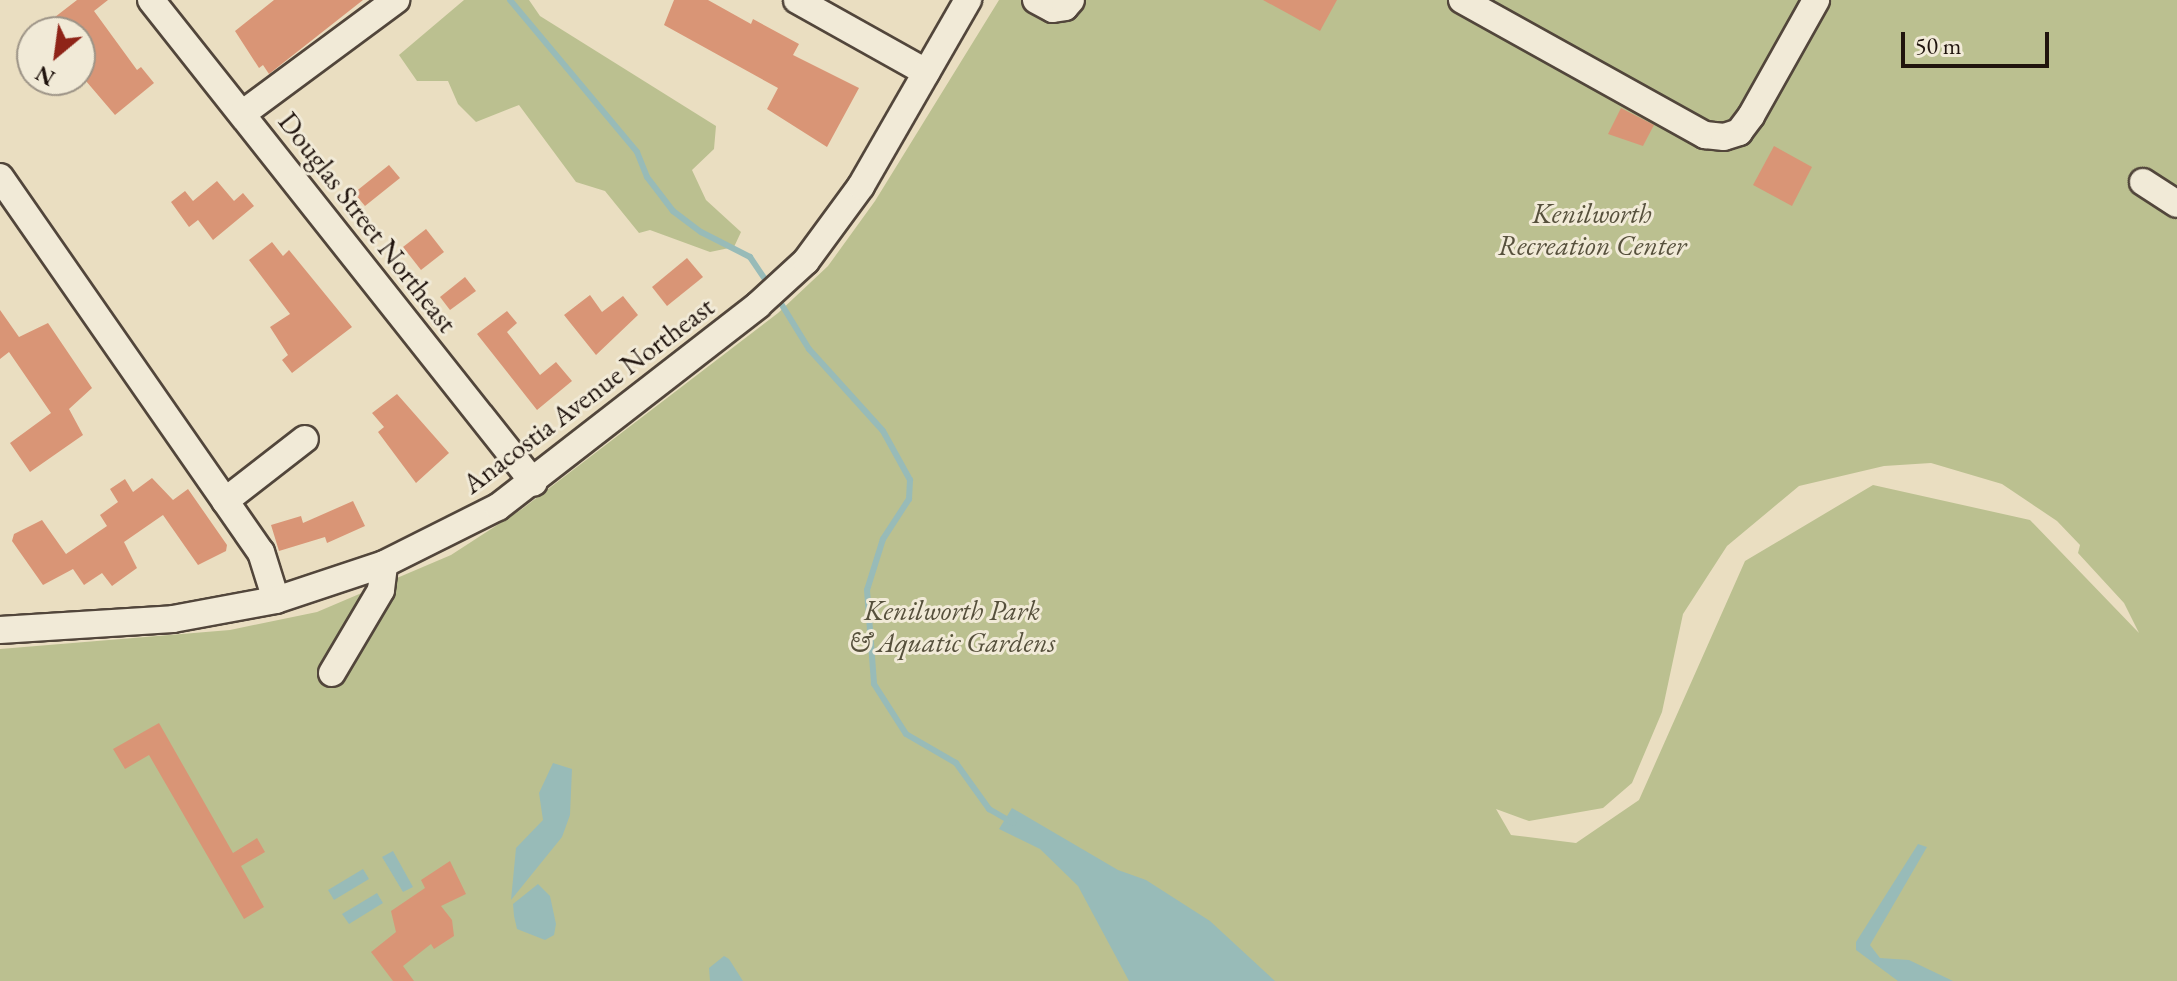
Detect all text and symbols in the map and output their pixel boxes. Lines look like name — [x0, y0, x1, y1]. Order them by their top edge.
north arrow — [16, 16, 96, 96]
scale bar — [1905, 16, 2053, 66]
text: 50 m — [1915, 30, 1962, 61]
text: N — [30, 59, 60, 93]
street label: Douglas Street Northeast — [272, 105, 464, 339]
park label: Kenilworth Recreation Center — [1498, 196, 1686, 262]
street label: Anacostia Avenue Northeast — [456, 290, 720, 500]
park label: Kenilworth Park & Aquatic Gardens — [848, 593, 1056, 659]

